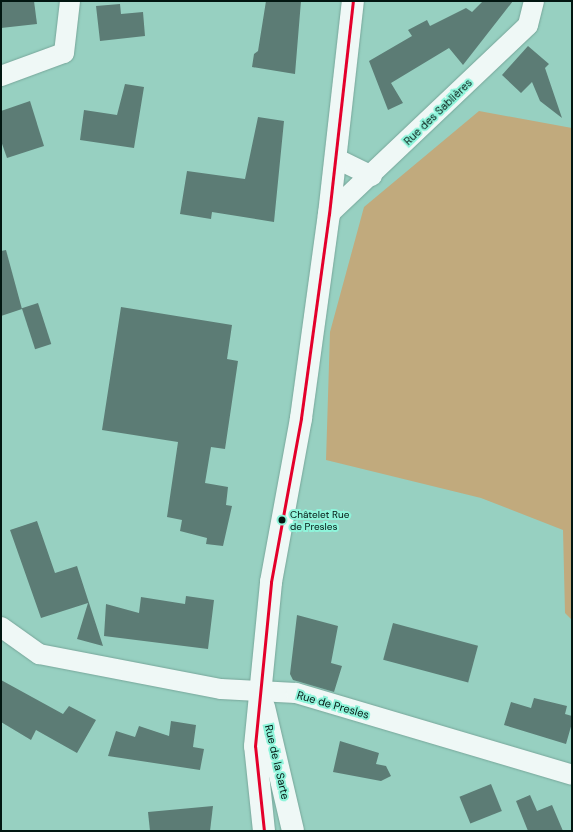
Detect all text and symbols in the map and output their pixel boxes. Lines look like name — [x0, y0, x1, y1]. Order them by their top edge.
street label: Rue des Sablières — [401, 76, 475, 148]
place label: Châtelet Rue de Presles — [290, 508, 349, 532]
marker: Châtelet Rue de Presles — [277, 515, 287, 525]
street label: Rue de Presles — [295, 688, 371, 722]
street label: Rue de la Sarte — [262, 723, 292, 801]

